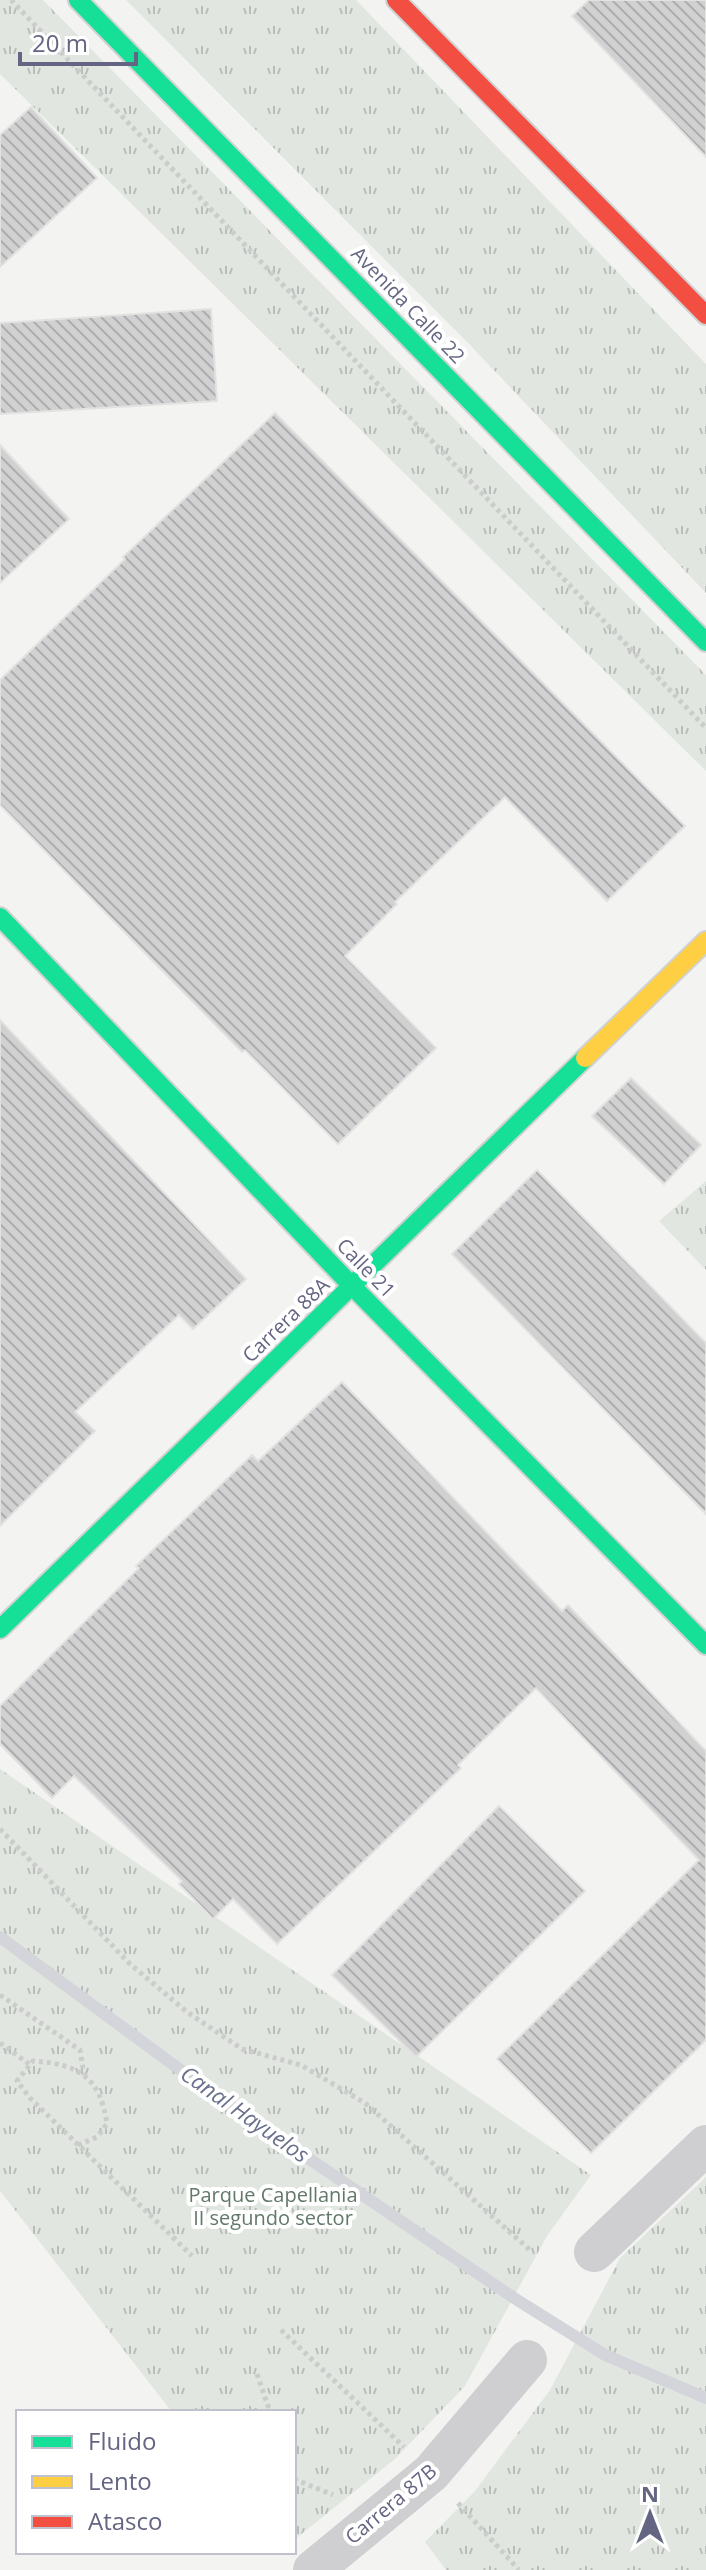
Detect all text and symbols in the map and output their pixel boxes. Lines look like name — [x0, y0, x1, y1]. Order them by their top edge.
scale bar — [20, 16, 136, 66]
text: 20 m — [32, 26, 88, 59]
street label: Avenida Calle 22 — [346, 240, 471, 369]
street label: Calle 21 — [331, 1232, 401, 1303]
street label: Carrera 88A — [236, 1271, 335, 1368]
water label: Canal Hayuelos — [175, 2058, 316, 2169]
park label: Parque Capellania II segundo sector — [188, 2181, 358, 2231]
legend — [16, 2410, 296, 2554]
text: Fluido — [88, 2424, 156, 2457]
street label: Carrera 87B — [339, 2457, 442, 2550]
text: Lento — [88, 2464, 152, 2497]
north arrow — [610, 2474, 690, 2554]
text: N — [641, 2478, 659, 2508]
text: Atasco — [88, 2504, 162, 2537]

